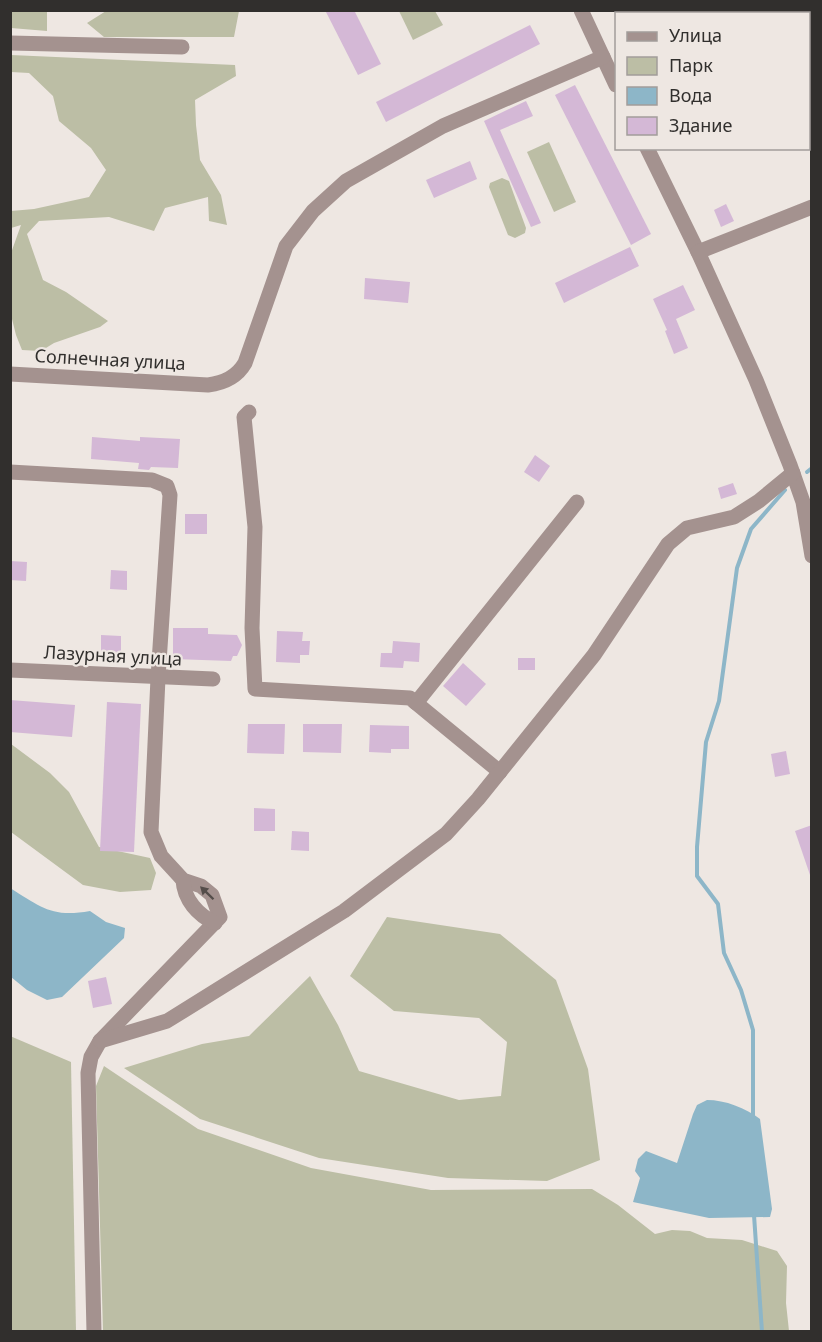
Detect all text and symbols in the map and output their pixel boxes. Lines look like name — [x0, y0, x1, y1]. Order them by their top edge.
legend — [615, 12, 810, 150]
text: Улица — [669, 23, 722, 47]
text: Парк — [669, 53, 713, 77]
text: Вода — [669, 83, 712, 107]
text: Здание — [669, 113, 733, 137]
street label: Солнечная улица — [34, 343, 186, 375]
street label: Лазурная улица — [43, 639, 183, 671]
one-way arrow — [200, 886, 215, 900]

